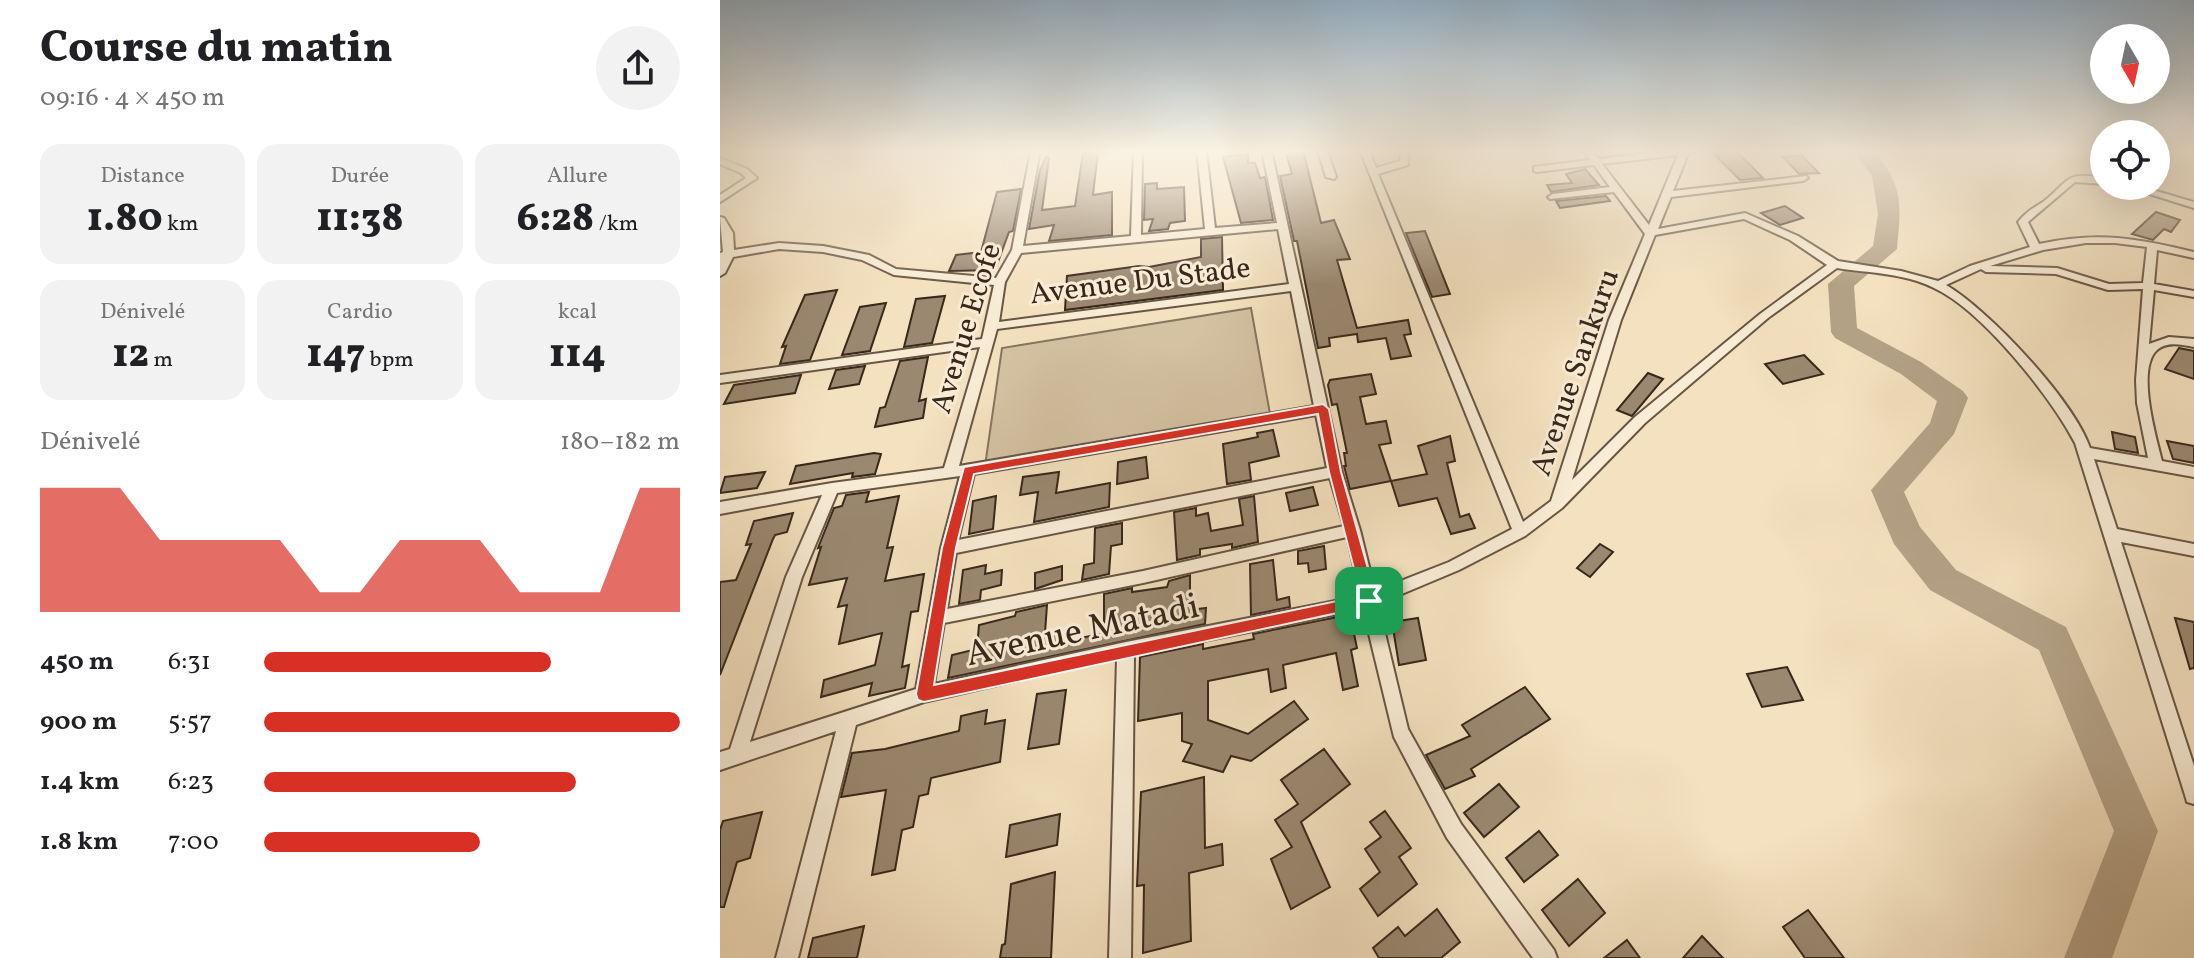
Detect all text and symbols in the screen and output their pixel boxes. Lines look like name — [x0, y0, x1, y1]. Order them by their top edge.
text: Course du matin — [40, 19, 393, 80]
north arrow — [2090, 24, 2170, 104]
map controls — [2090, 24, 2170, 200]
button: share — [596, 26, 680, 110]
text: 09:16 · 4 × 450 m — [40, 80, 225, 116]
button: locate — [2090, 120, 2170, 200]
text: Distance — [101, 161, 185, 192]
text: Durée — [331, 161, 389, 192]
text: Allure — [547, 161, 608, 192]
text: 1.80 — [87, 192, 163, 248]
text: 11:38 — [316, 192, 404, 248]
text: 6:28 — [516, 192, 594, 248]
text: km — [163, 209, 198, 240]
text: /km — [594, 209, 638, 240]
street label: Avenue Ecofe — [921, 238, 1013, 419]
street label: Avenue Du Stade — [1027, 248, 1253, 316]
street label: Avenue Sankuru — [1521, 264, 1631, 482]
text: Dénivelé — [100, 297, 185, 328]
text: Cardio — [327, 297, 393, 328]
text: kcal — [558, 297, 597, 328]
text: 12 — [112, 328, 149, 384]
text: 147 — [306, 328, 365, 384]
text: 114 — [549, 328, 606, 384]
text: m — [149, 345, 173, 376]
text: bpm — [365, 345, 414, 376]
text: Dénivelé — [40, 424, 141, 460]
text: 180–182 m — [560, 424, 680, 460]
pin — [1335, 567, 1403, 635]
icon: arrive — [1347, 579, 1391, 623]
street label: Avenue Matadi — [961, 583, 1204, 681]
text: 450 m — [40, 644, 114, 680]
text: 6:31 — [168, 644, 211, 680]
text: 900 m — [40, 704, 117, 740]
text: 5:57 — [168, 704, 212, 740]
text: 1.4 km — [40, 764, 120, 800]
text: 6:23 — [168, 764, 214, 800]
text: 1.8 km — [40, 824, 118, 860]
text: 7:00 — [168, 824, 219, 860]

